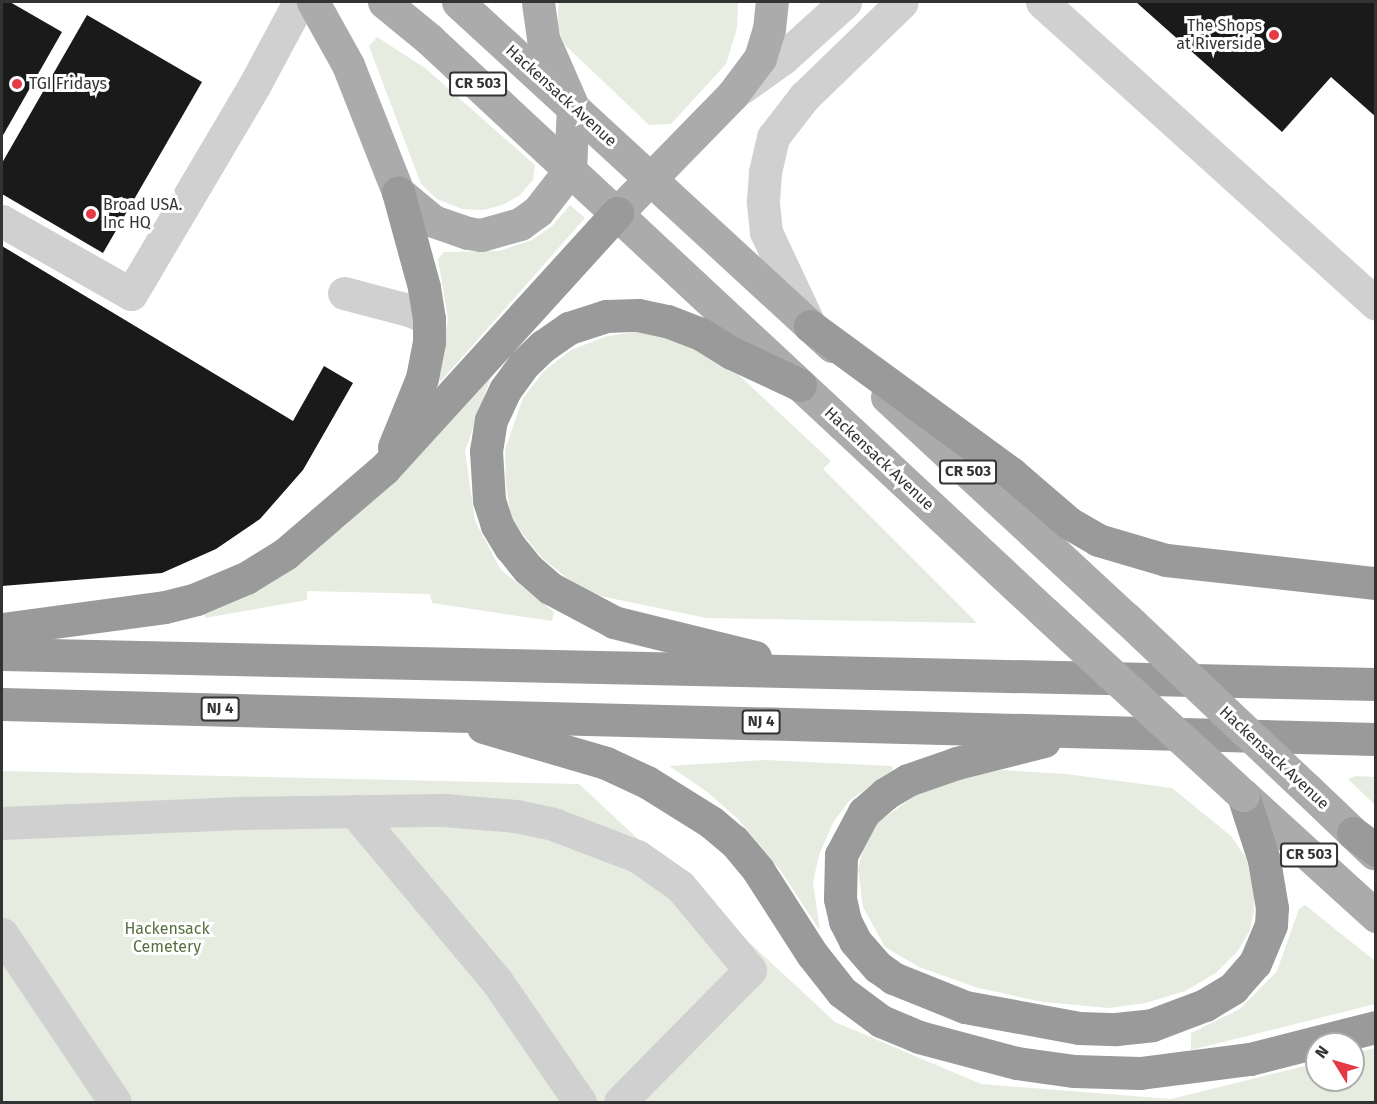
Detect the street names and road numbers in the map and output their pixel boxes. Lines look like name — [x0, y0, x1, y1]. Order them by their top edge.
street label: Hackensack Avenue — [502, 41, 620, 151]
road number: CR 503 — [448, 72, 508, 96]
street label: Hackensack Avenue — [820, 403, 938, 515]
road number: CR 503 — [938, 460, 998, 484]
road number: NJ 4 — [200, 697, 240, 721]
street label: Hackensack Avenue — [1215, 702, 1333, 814]
road number: NJ 4 — [742, 710, 780, 734]
road number: CR 503 — [1279, 843, 1339, 867]

